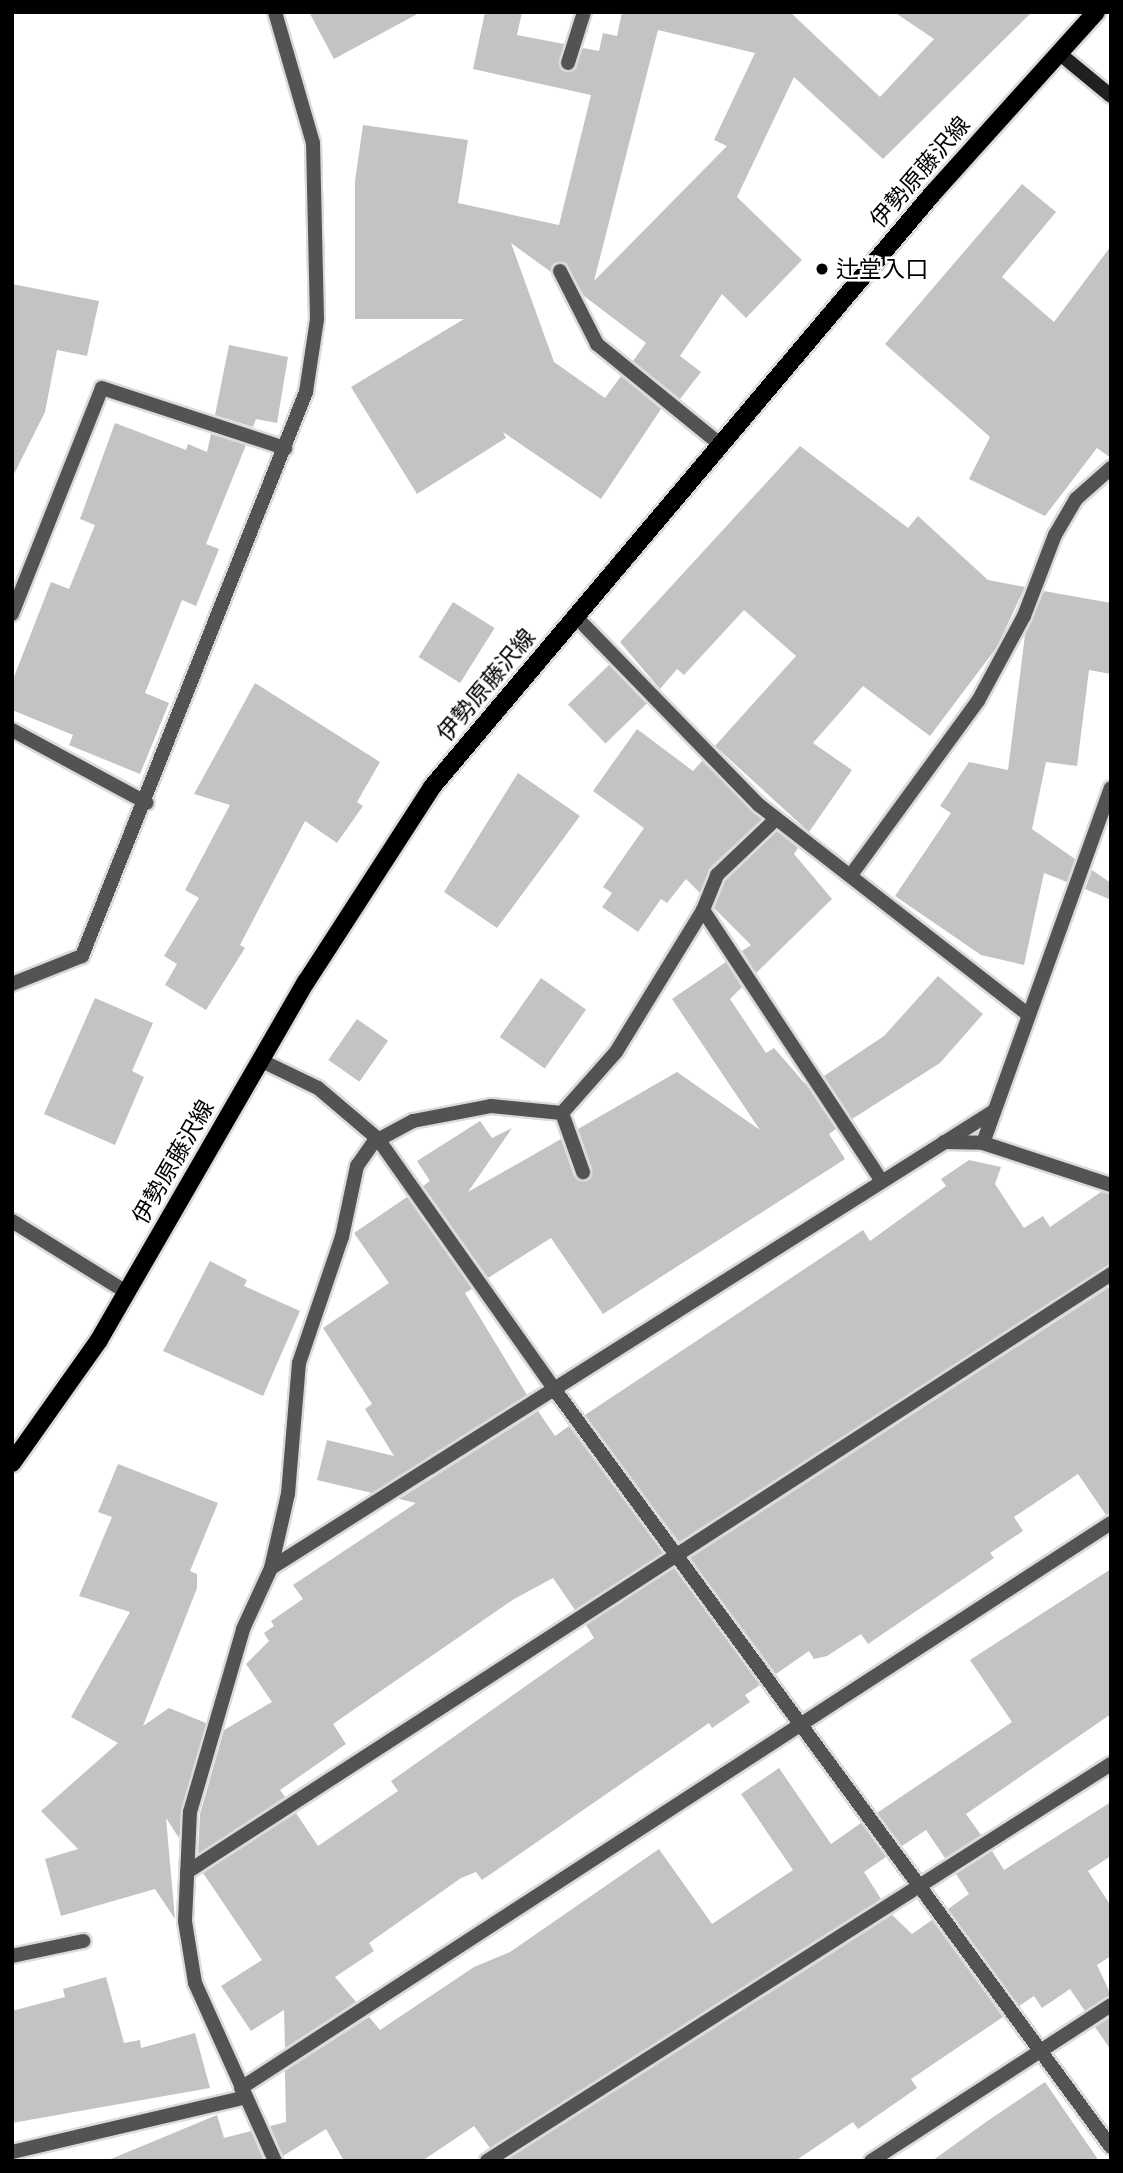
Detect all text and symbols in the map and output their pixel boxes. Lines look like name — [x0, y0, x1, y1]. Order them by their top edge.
street label: 伊勢原藤沢線 — [864, 111, 976, 233]
place label: 辻堂入口 — [836, 255, 928, 283]
marker: 辻堂入口 — [814, 261, 830, 277]
street label: 伊勢原藤沢線 — [431, 623, 541, 747]
street label: 伊勢原藤沢線 — [127, 1095, 219, 1229]

